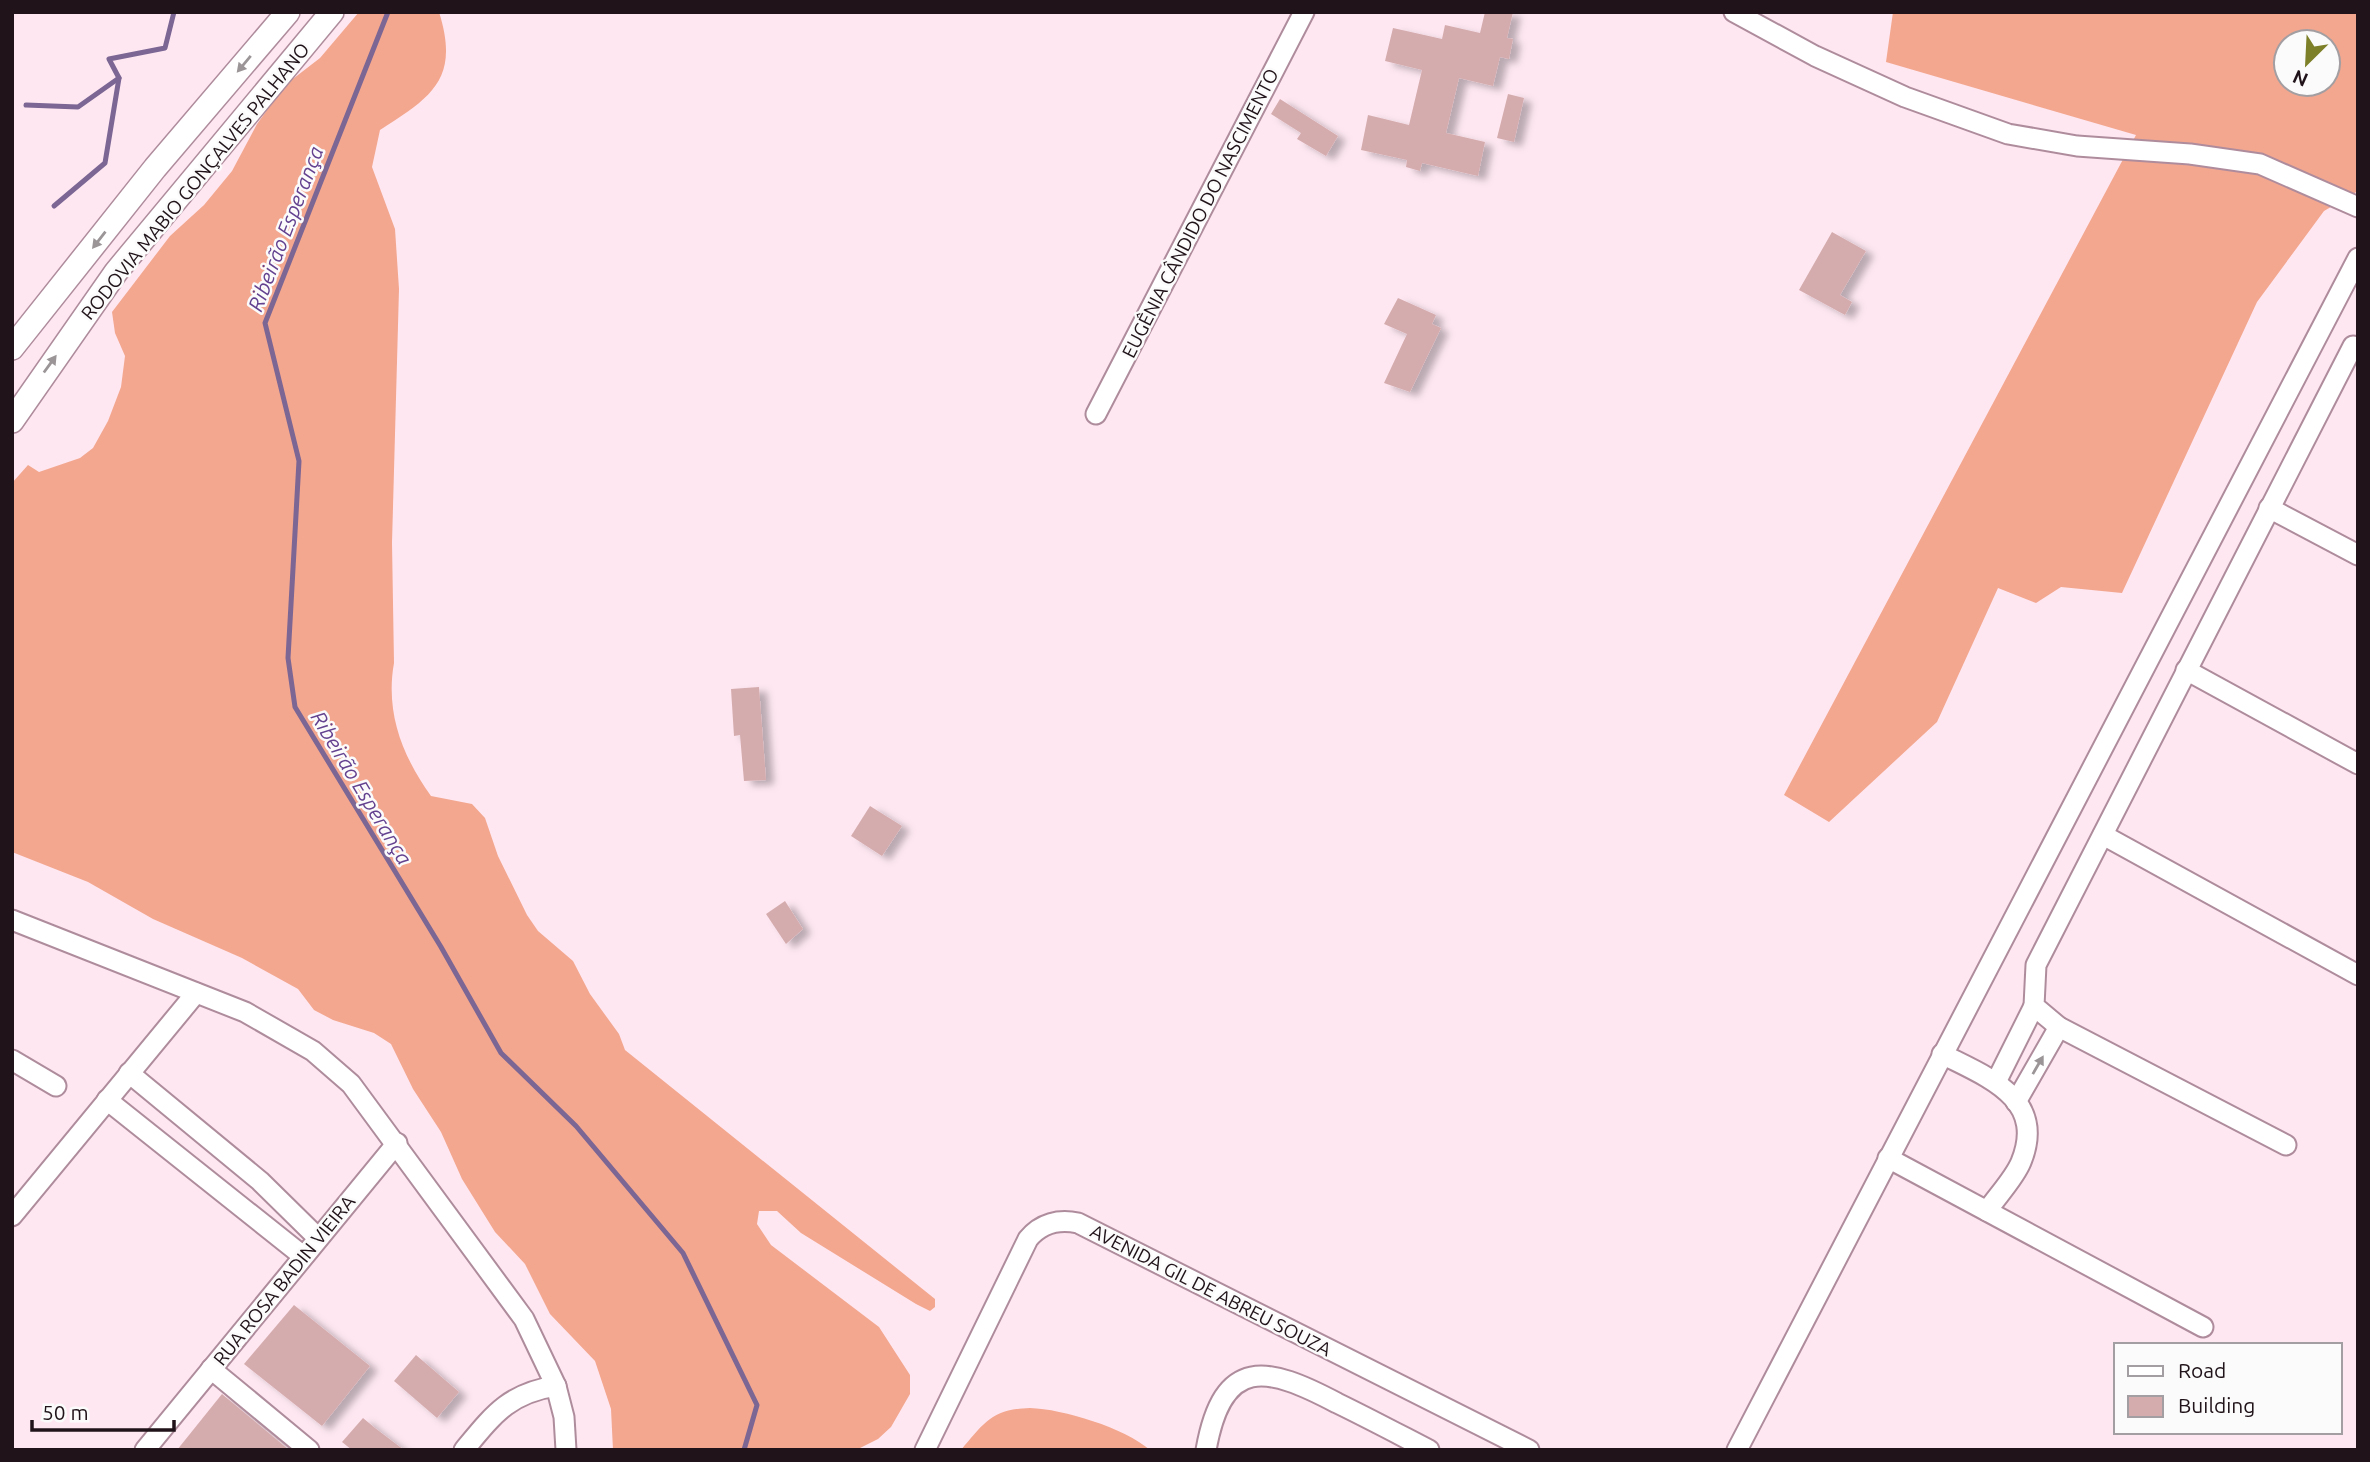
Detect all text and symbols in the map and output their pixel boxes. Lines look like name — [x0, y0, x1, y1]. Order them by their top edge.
north arrow — [2272, 28, 2342, 98]
street label: RODOVIA MABIO GONÇALVES PALHANO — [76, 38, 314, 324]
one-way arrow — [237, 56, 252, 73]
street label: EUGÊNIA CÂNDIDO DO NASCIMENTO — [1117, 65, 1283, 361]
text: N — [2289, 66, 2311, 91]
water label: Ribeirão Esperança — [243, 143, 328, 315]
one-way arrow — [93, 231, 107, 249]
one-way arrow — [43, 355, 57, 373]
water label: Ribeirão Esperança — [307, 706, 417, 869]
one-way arrow — [2032, 1055, 2044, 1074]
street label: RUA ROSA BADIN VIEIRA — [209, 1190, 360, 1369]
street label: AVENIDA GIL DE ABREU SOUZA — [1087, 1219, 1336, 1361]
legend — [2114, 1343, 2342, 1434]
text: Road — [2178, 1358, 2226, 1382]
scale bar — [32, 1388, 173, 1432]
text: Building — [2178, 1393, 2255, 1417]
text: 50 m — [42, 1400, 89, 1424]

